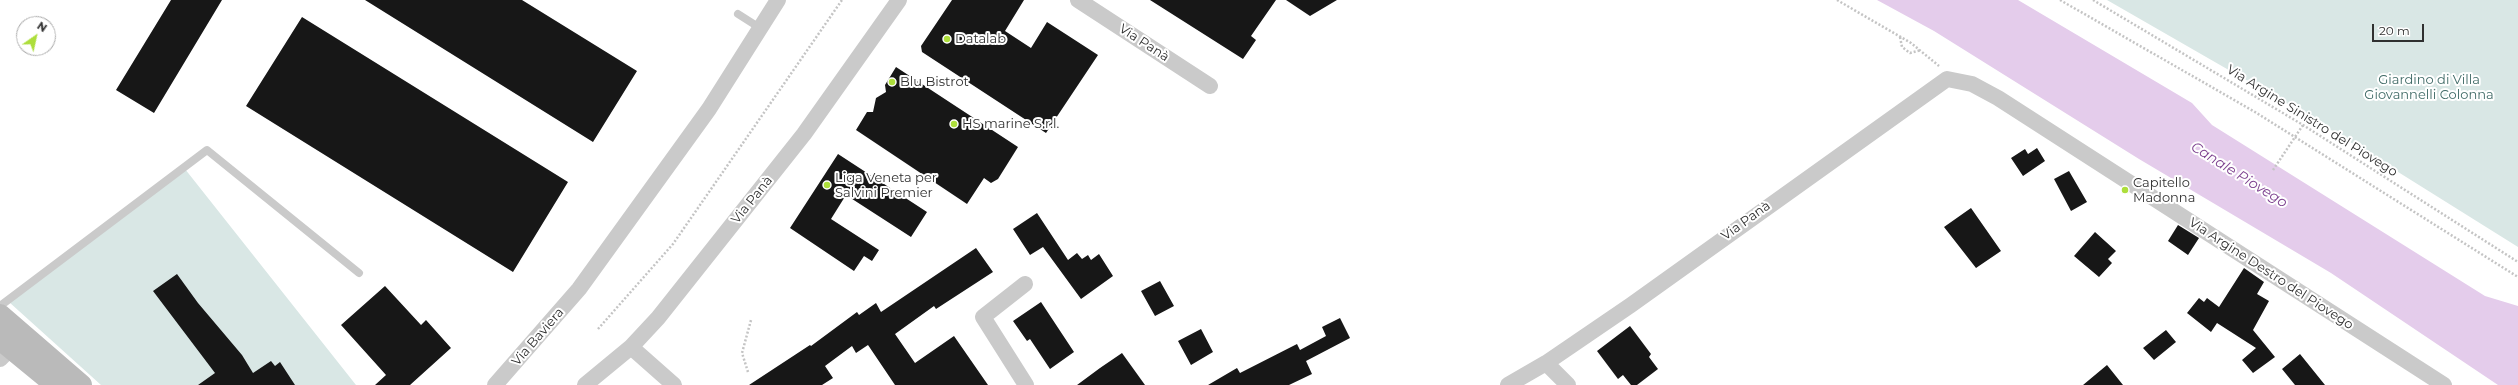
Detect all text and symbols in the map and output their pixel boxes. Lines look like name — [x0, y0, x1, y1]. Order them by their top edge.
north arrow — [16, 16, 56, 56]
scale bar — [2374, 16, 2426, 42]
text: N — [35, 19, 50, 35]
street label: Via Panà — [1116, 21, 1172, 65]
text: 20 m — [2379, 23, 2410, 38]
place label: Datalab — [955, 31, 1006, 47]
marker: Datalab — [942, 34, 952, 44]
street label: Via Argine Sinistro del Piovego — [2224, 62, 2400, 180]
park label: Giardino di Villa Giovannelli Colonna — [2364, 72, 2494, 103]
place label: Blu Bistrot — [900, 74, 969, 90]
marker: Blu Bistrot — [887, 77, 897, 87]
place label: HS marine S.r.l. — [962, 116, 1059, 132]
marker: HS marine S.r.l. — [949, 119, 959, 129]
water label: Canale Piovego — [2188, 139, 2290, 211]
place label: Liga Veneta per Salvini Premier — [835, 170, 937, 201]
street label: Via Panà — [728, 173, 776, 227]
place label: Capitello Madonna — [2133, 175, 2195, 206]
marker: Liga Veneta per Salvini Premier — [822, 180, 832, 190]
marker: Capitello Madonna — [2120, 185, 2130, 195]
street label: Via Panà — [1718, 198, 1774, 244]
street label: Via Argine Destro del Piovego — [2186, 215, 2356, 333]
street label: Via Baviera — [509, 305, 567, 369]

